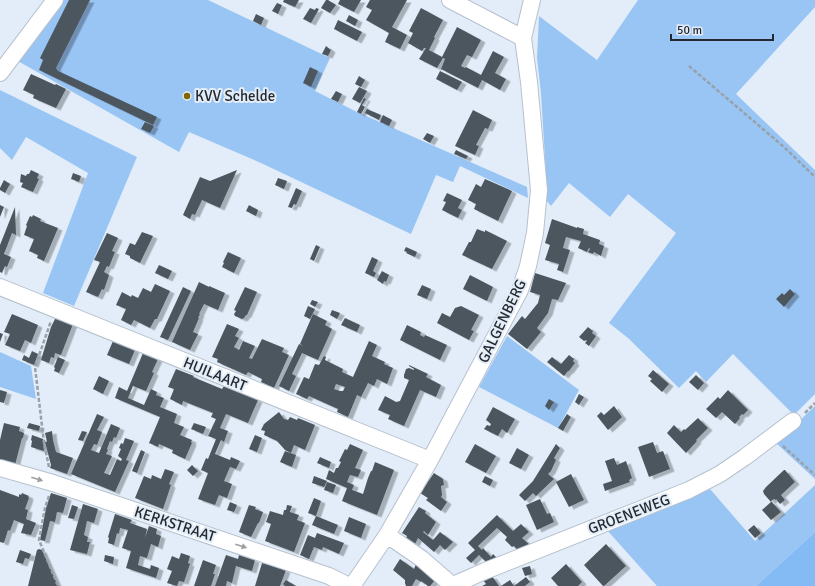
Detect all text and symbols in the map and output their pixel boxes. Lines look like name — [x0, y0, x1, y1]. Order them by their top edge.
scale bar — [671, 16, 773, 42]
text: 50 m — [677, 23, 702, 38]
place label: KVV Schelde — [195, 87, 275, 105]
marker: KVV Schelde — [182, 91, 192, 101]
street label: GALGENBERG — [474, 276, 530, 366]
street label: HUILAART — [181, 353, 250, 395]
one-way arrow — [32, 476, 44, 482]
street label: GROENEWEG — [586, 490, 672, 538]
street label: KERKSTRAAT — [132, 502, 219, 546]
one-way arrow — [235, 543, 247, 549]

